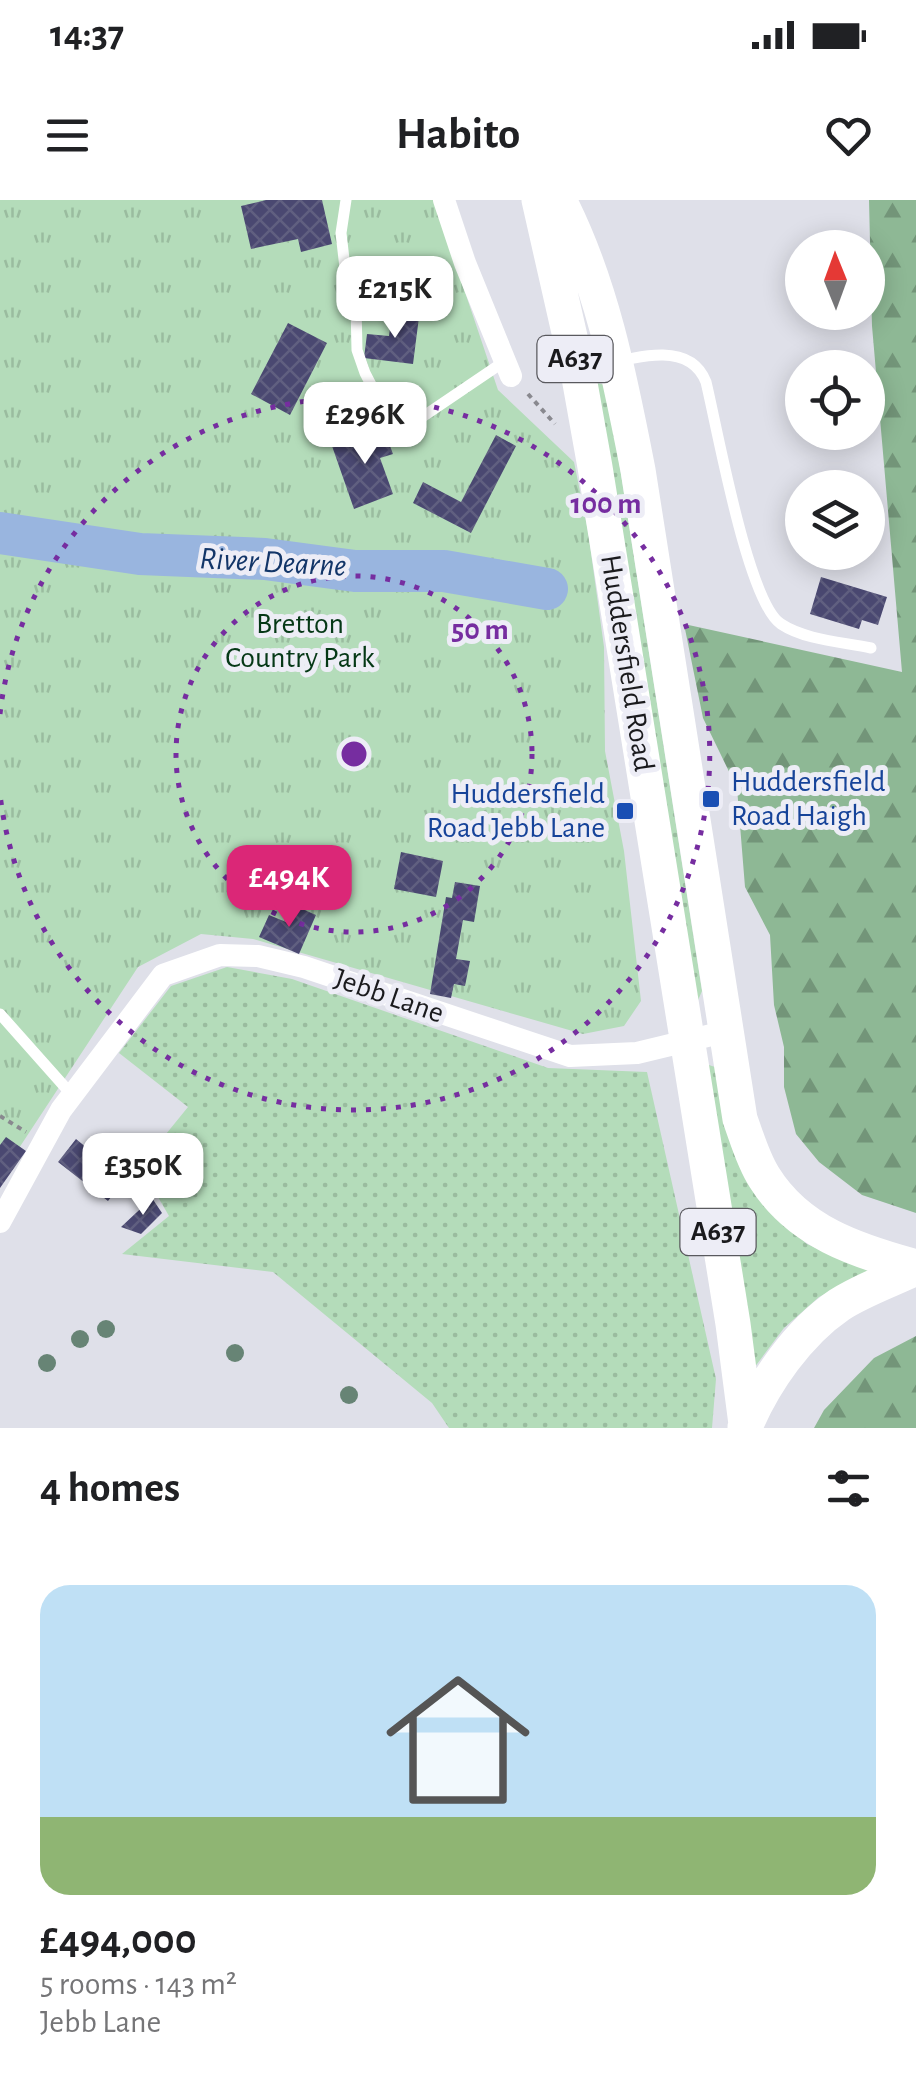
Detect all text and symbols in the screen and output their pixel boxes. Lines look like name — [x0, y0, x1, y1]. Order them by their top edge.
text: 14:37 — [50, 16, 124, 54]
icon: menu — [40, 108, 95, 163]
icon: heart — [821, 108, 876, 163]
text: Habito — [396, 112, 520, 157]
north arrow — [785, 230, 885, 330]
map controls — [785, 230, 885, 570]
pin: £215K — [325, 256, 465, 341]
text: £215K — [358, 272, 432, 304]
road number: A637 — [538, 336, 612, 382]
button: locate — [785, 350, 885, 450]
pin: £296K — [295, 382, 435, 467]
text: £296K — [326, 398, 404, 430]
button: layers — [785, 470, 885, 570]
text: 100 m — [571, 489, 641, 519]
water label: River Dearne — [199, 542, 347, 582]
street label: Huddersfield Road — [595, 552, 659, 774]
park label: Bretton Country Park — [225, 609, 375, 673]
text: 50 m — [451, 615, 509, 645]
centre of rings — [336, 736, 372, 772]
place label: Huddersfield Road Haigh — [731, 767, 886, 831]
place label: Huddersfield Road Jebb Lane — [427, 779, 605, 843]
marker: Huddersfield Road Haigh — [700, 788, 722, 810]
marker: Huddersfield Road Jebb Lane — [614, 800, 636, 822]
pin: £494K — [219, 845, 359, 930]
text: £494K — [249, 861, 329, 893]
street label: Jebb Lane — [330, 963, 448, 1029]
pin: £350K — [73, 1133, 213, 1218]
text: £350K — [104, 1149, 182, 1181]
road number: A637 — [680, 1209, 756, 1255]
icon: filters — [821, 1461, 876, 1516]
text: 4 homes — [40, 1467, 180, 1509]
icon: home — [368, 1650, 548, 1830]
text: £494,000 — [40, 1919, 197, 1961]
text: 5 rooms · 143 m² — [40, 1968, 237, 2000]
text: Jebb Lane — [40, 2006, 161, 2038]

